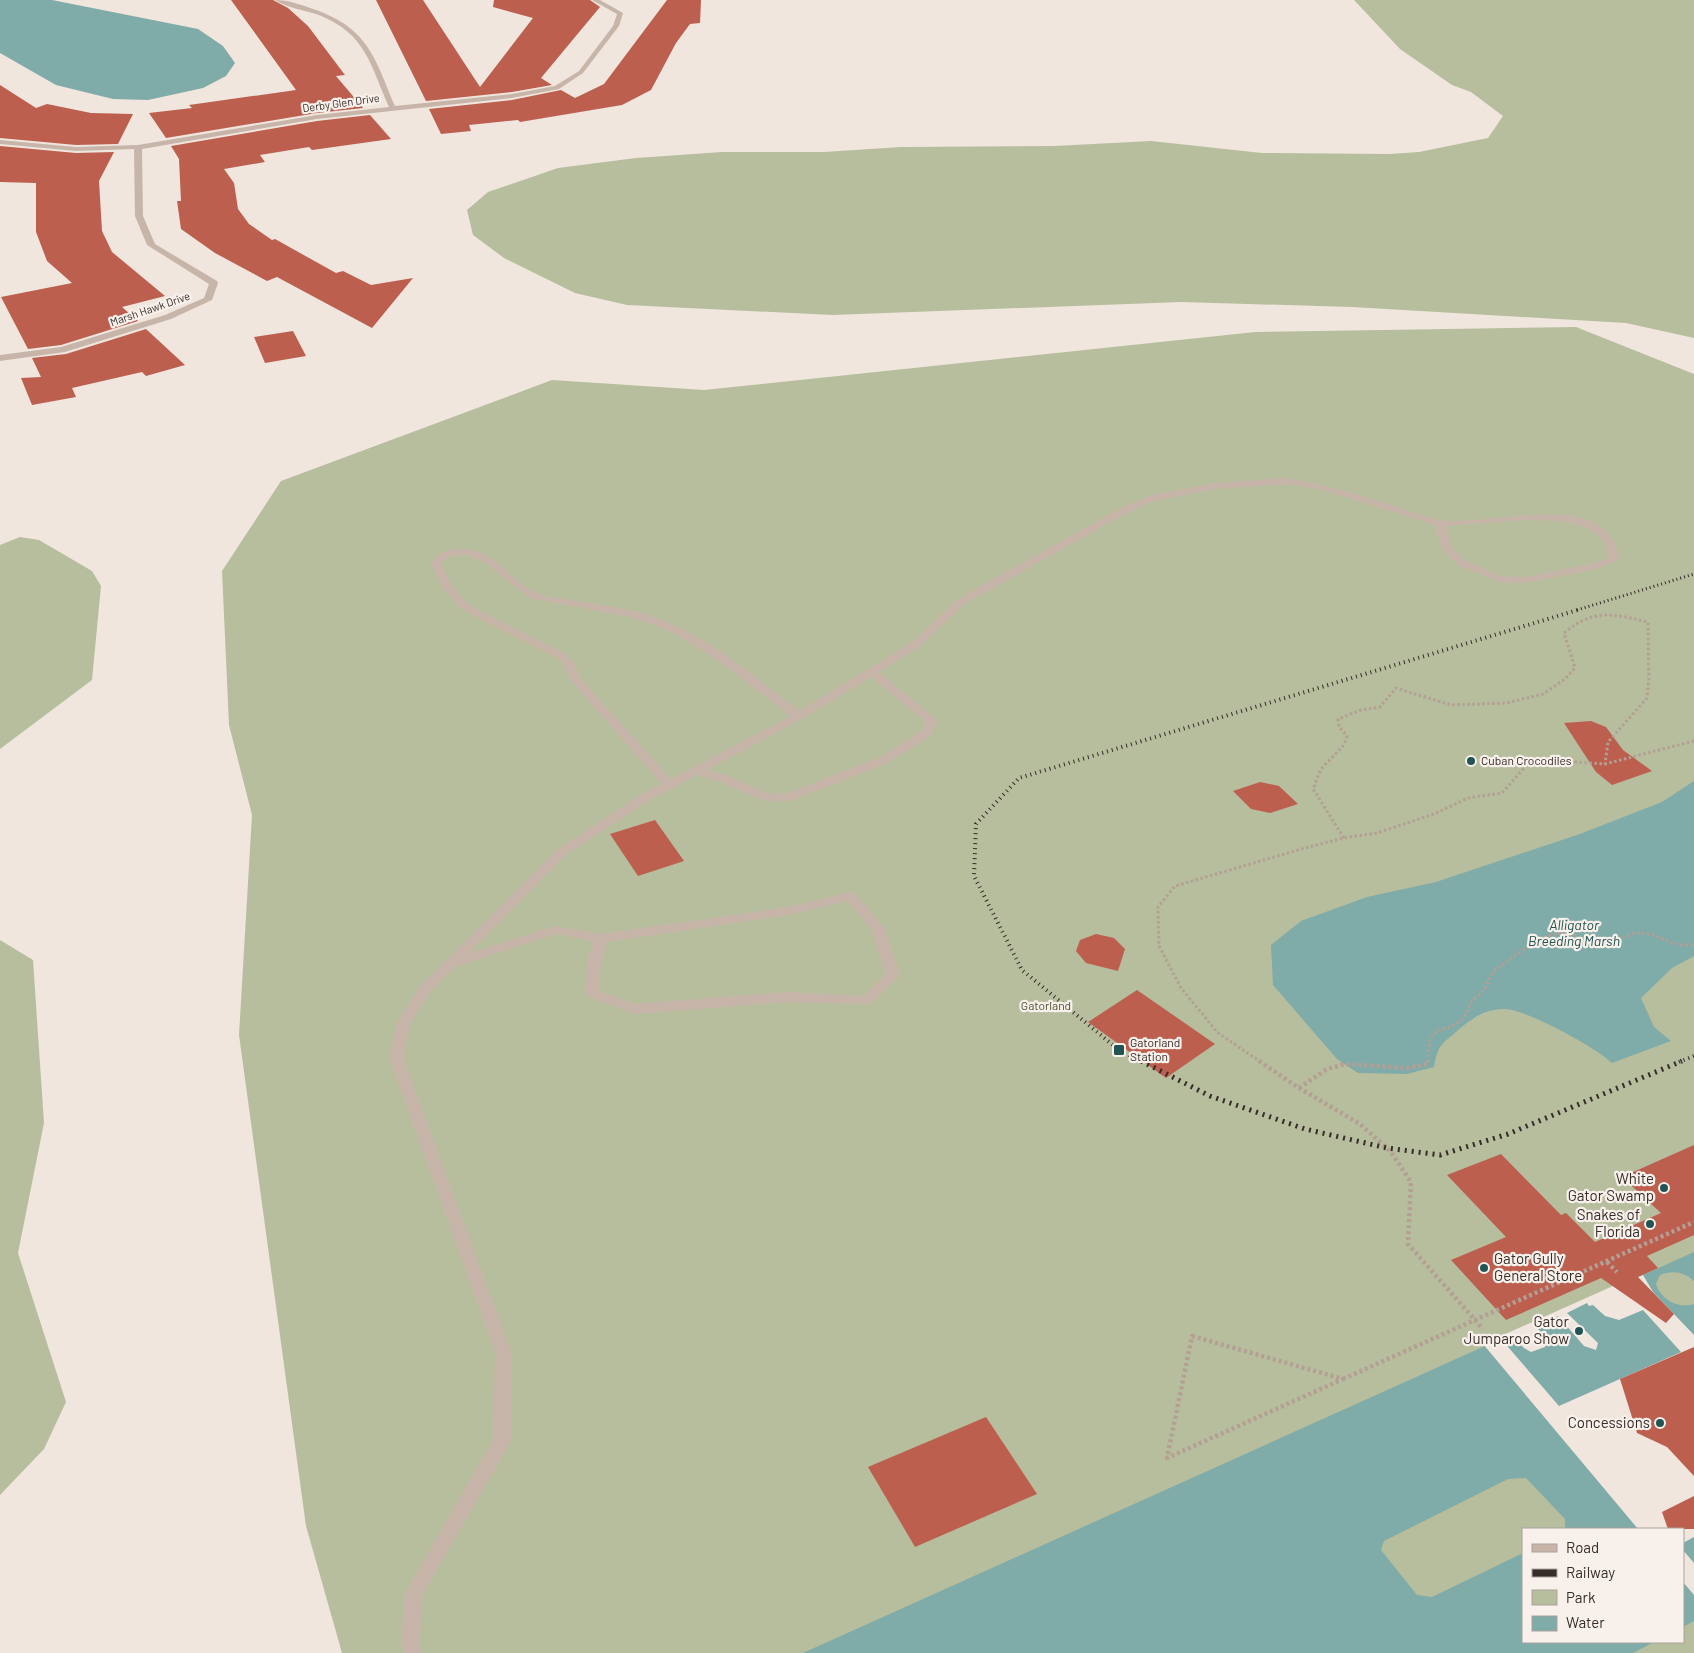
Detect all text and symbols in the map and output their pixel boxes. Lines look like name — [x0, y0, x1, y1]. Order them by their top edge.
street label: Derby Glen Drive — [302, 91, 380, 114]
street label: Marsh Hawk Drive — [108, 289, 192, 328]
place label: Cuban Crocodiles — [1481, 753, 1572, 767]
marker: Cuban Crocodiles — [1465, 755, 1477, 767]
water label: Alligator Breeding Marsh — [1528, 916, 1620, 949]
park label: Gatorland — [1021, 998, 1071, 1012]
place label: Gatorland Station — [1130, 1035, 1180, 1063]
marker: Gatorland Station — [1112, 1043, 1126, 1057]
place label: White Gator Swamp — [1568, 1169, 1654, 1204]
marker: White Gator Swamp — [1658, 1182, 1670, 1194]
place label: Snakes of Florida — [1577, 1205, 1640, 1240]
marker: Snakes of Florida — [1644, 1218, 1656, 1230]
place label: Gator Gully General Store — [1494, 1249, 1582, 1284]
marker: Gator Gully General Store — [1478, 1262, 1490, 1274]
place label: Gator Jumparoo Show — [1464, 1312, 1570, 1347]
marker: Gator Jumparoo Show — [1573, 1325, 1585, 1337]
place label: Concessions — [1568, 1413, 1650, 1431]
marker: Concessions — [1654, 1417, 1666, 1429]
legend — [1522, 1528, 1684, 1643]
text: Road — [1566, 1538, 1599, 1556]
text: Railway — [1566, 1563, 1615, 1581]
text: Park — [1566, 1588, 1596, 1606]
text: Water — [1566, 1613, 1605, 1631]

